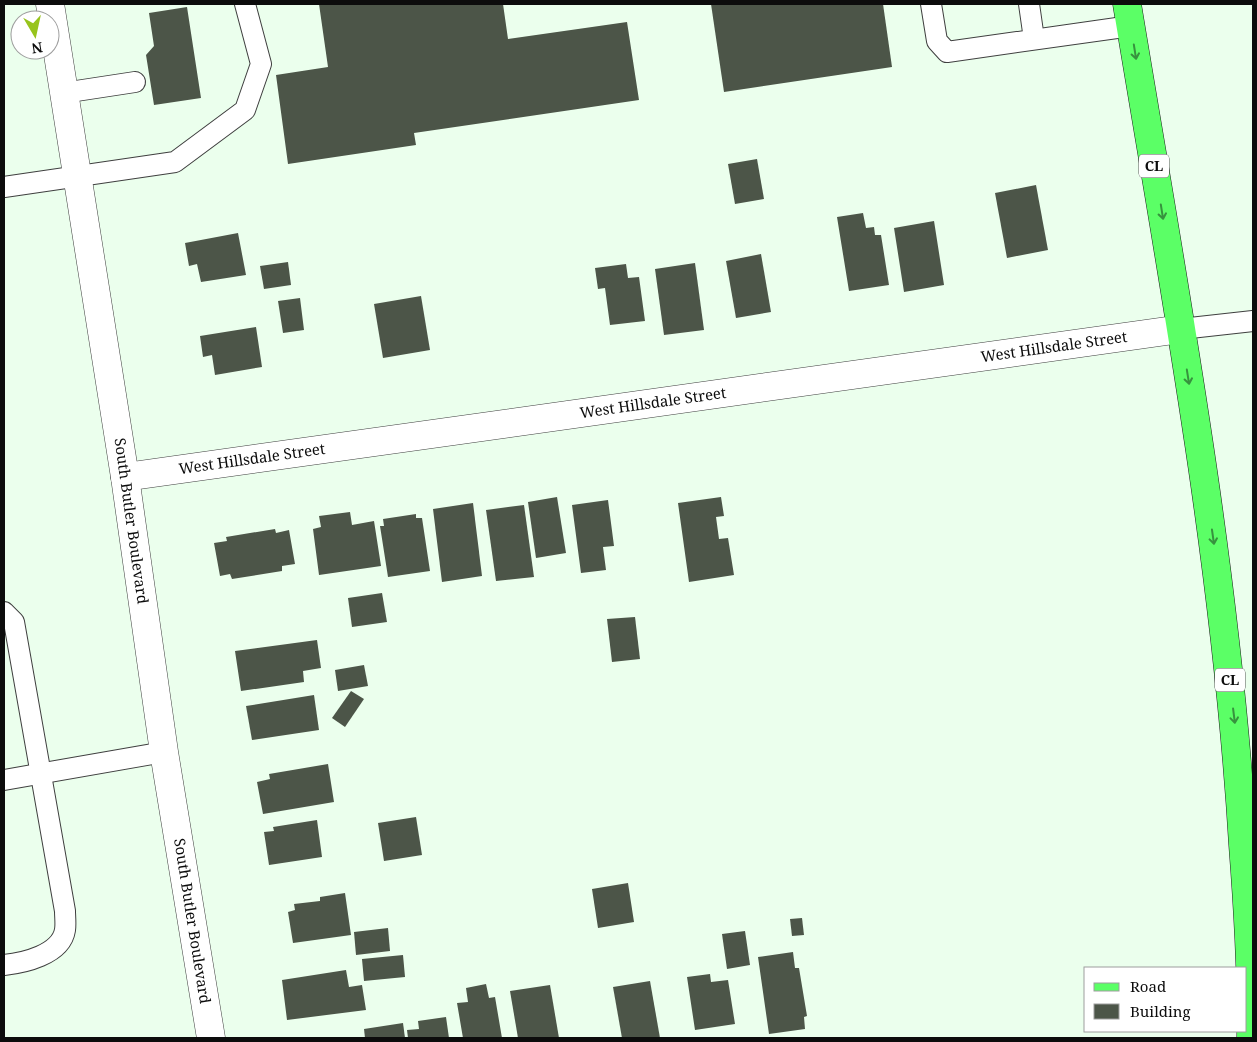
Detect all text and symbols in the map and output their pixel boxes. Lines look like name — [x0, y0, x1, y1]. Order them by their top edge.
north arrow — [10, 10, 60, 60]
text: N — [30, 38, 44, 59]
one-way arrow — [1131, 43, 1141, 59]
road number: CL — [1139, 154, 1169, 178]
one-way arrow — [1157, 204, 1167, 220]
street label: West Hillsdale Street — [979, 326, 1128, 366]
one-way arrow — [1184, 368, 1194, 384]
street label: West Hillsdale Street — [578, 382, 727, 422]
street label: South Butler Boulevard — [110, 437, 154, 605]
street label: West Hillsdale Street — [177, 438, 326, 478]
one-way arrow — [1209, 529, 1219, 545]
road number: CL — [1215, 668, 1245, 692]
one-way arrow — [1229, 708, 1239, 724]
street label: South Butler Boulevard — [170, 837, 216, 1005]
legend — [1084, 967, 1247, 1032]
text: Road — [1130, 976, 1166, 996]
text: Building — [1130, 1001, 1191, 1021]

